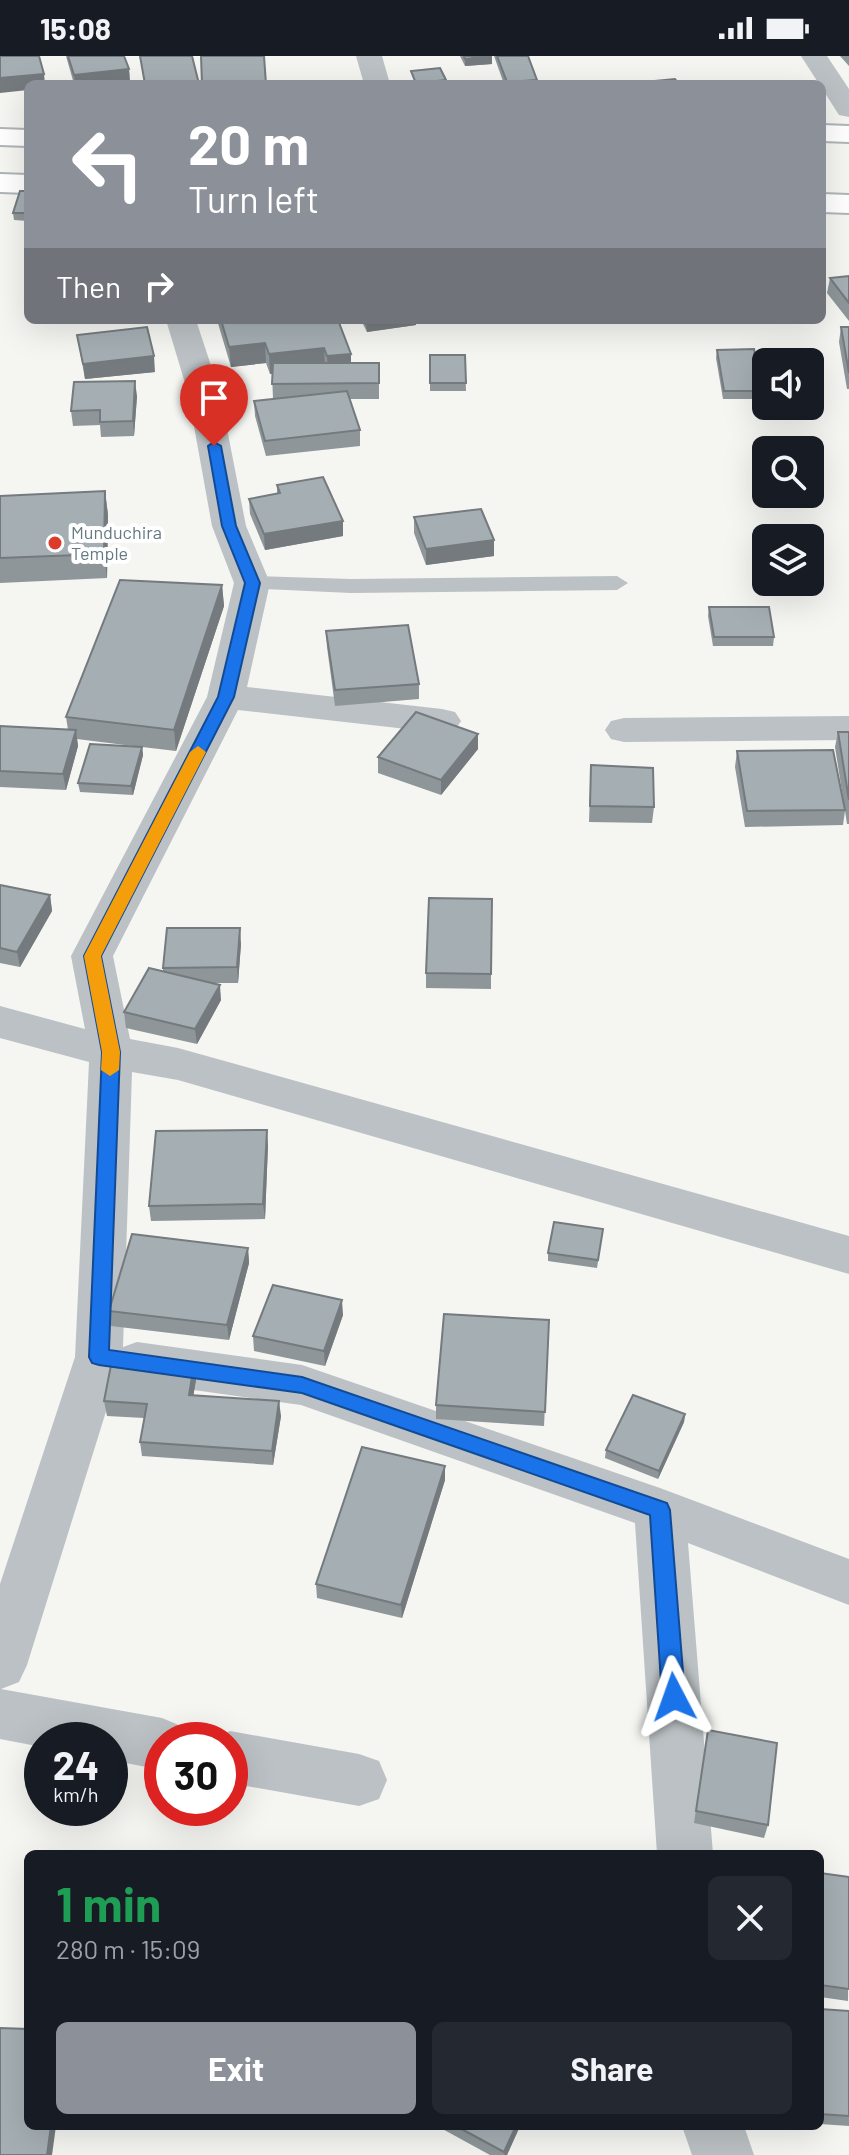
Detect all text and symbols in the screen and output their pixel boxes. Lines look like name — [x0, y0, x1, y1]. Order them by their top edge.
text: 15:08 — [40, 10, 111, 46]
text: 20 m — [188, 109, 309, 176]
icon: left — [56, 112, 160, 216]
text: Turn left — [188, 177, 319, 220]
icon: right — [137, 264, 181, 308]
text: Then — [56, 268, 121, 304]
map controls — [752, 348, 824, 596]
button: sound — [752, 348, 824, 420]
pin — [180, 364, 248, 446]
icon: arrive — [192, 376, 236, 420]
button: search — [752, 436, 824, 508]
place label: Munduchira Temple — [71, 521, 162, 564]
button: layers — [752, 524, 824, 596]
marker: Munduchira Temple — [46, 534, 64, 552]
position arrow — [632, 1655, 716, 1739]
speed limit sign: 30 — [144, 1722, 248, 1826]
text: 24 — [53, 1740, 99, 1788]
text: km/h — [53, 1782, 99, 1806]
text: 1 min — [56, 1874, 161, 1932]
button: close — [708, 1876, 792, 1960]
text: 280 m · 15:09 — [56, 1933, 200, 1964]
button: Exit — [56, 2022, 416, 2114]
button: Share — [432, 2022, 792, 2114]

